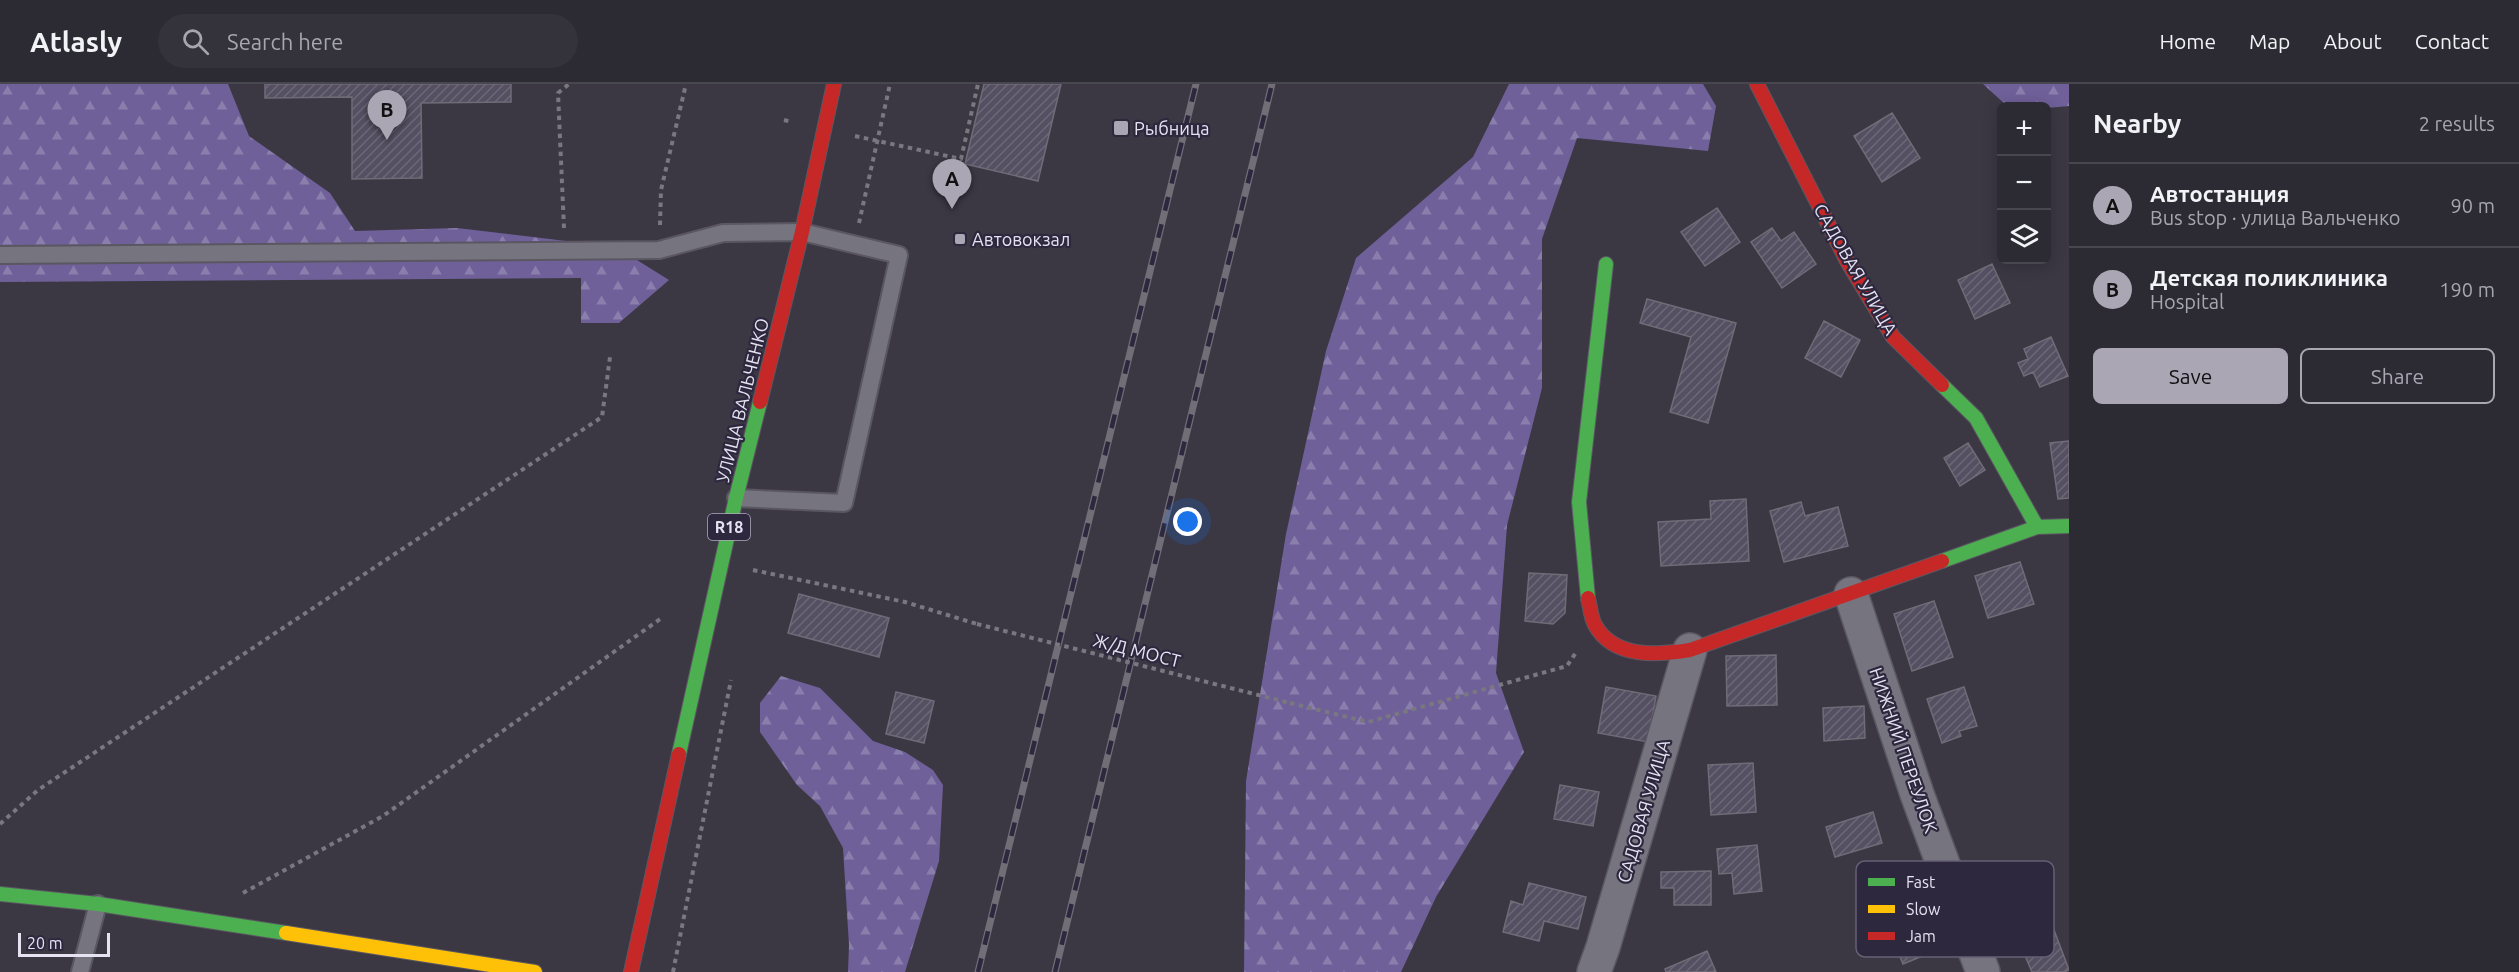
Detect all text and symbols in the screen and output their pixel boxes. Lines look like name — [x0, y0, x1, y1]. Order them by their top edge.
search box — [158, 14, 578, 68]
icon: search — [179, 25, 212, 58]
text: Atlasly — [30, 26, 122, 57]
text: Search here — [227, 29, 343, 54]
text: Home — [2159, 29, 2216, 53]
text: Map — [2249, 29, 2290, 53]
text: About — [2323, 29, 2382, 53]
text: Contact — [2415, 29, 2489, 53]
pin: B — [368, 91, 406, 140]
map controls — [1997, 102, 2051, 264]
button: + — [1997, 102, 2051, 156]
text: Nearby — [2093, 109, 2181, 138]
text: 2 results — [2419, 112, 2495, 135]
place label: Рыбница — [1134, 118, 1210, 138]
marker: Рыбница — [1112, 119, 1130, 137]
button: − — [1997, 156, 2051, 210]
pin: A — [932, 160, 972, 209]
text: Автостанция — [2150, 181, 2289, 206]
text: A — [2105, 194, 2120, 217]
text: 90 m — [2451, 194, 2495, 217]
street label: САДОВАЯ УЛИЦА — [1810, 200, 1902, 338]
text: Bus stop · улица Вальченко — [2150, 206, 2401, 229]
button: layers — [1997, 210, 2051, 264]
place label: Автовокзал — [972, 229, 1070, 249]
marker: Автовокзал — [953, 232, 967, 246]
text: Детская поликлиника — [2150, 265, 2388, 290]
text: B — [2106, 278, 2119, 301]
text: 190 m — [2439, 278, 2495, 301]
text: Hospital — [2150, 290, 2224, 313]
street label: УЛИЦА ВАЛЬЧЕНКО — [712, 316, 772, 484]
button: Save — [2093, 348, 2288, 404]
button: Share — [2300, 348, 2495, 404]
your location — [1173, 507, 1202, 536]
road number: R18 — [708, 514, 750, 540]
street label: Ж/Д МОСТ — [1091, 630, 1183, 670]
street label: НИЖНИЙ ПЕРЕУЛОК — [1866, 665, 1942, 835]
street label: САДОВАЯ УЛИЦА — [1613, 737, 1673, 885]
legend — [1856, 861, 2054, 957]
text: Fast — [1906, 873, 1936, 891]
text: Slow — [1906, 900, 1941, 918]
text: Jam — [1906, 927, 1936, 945]
scale bar — [18, 930, 110, 958]
text: 20 m — [27, 934, 63, 952]

